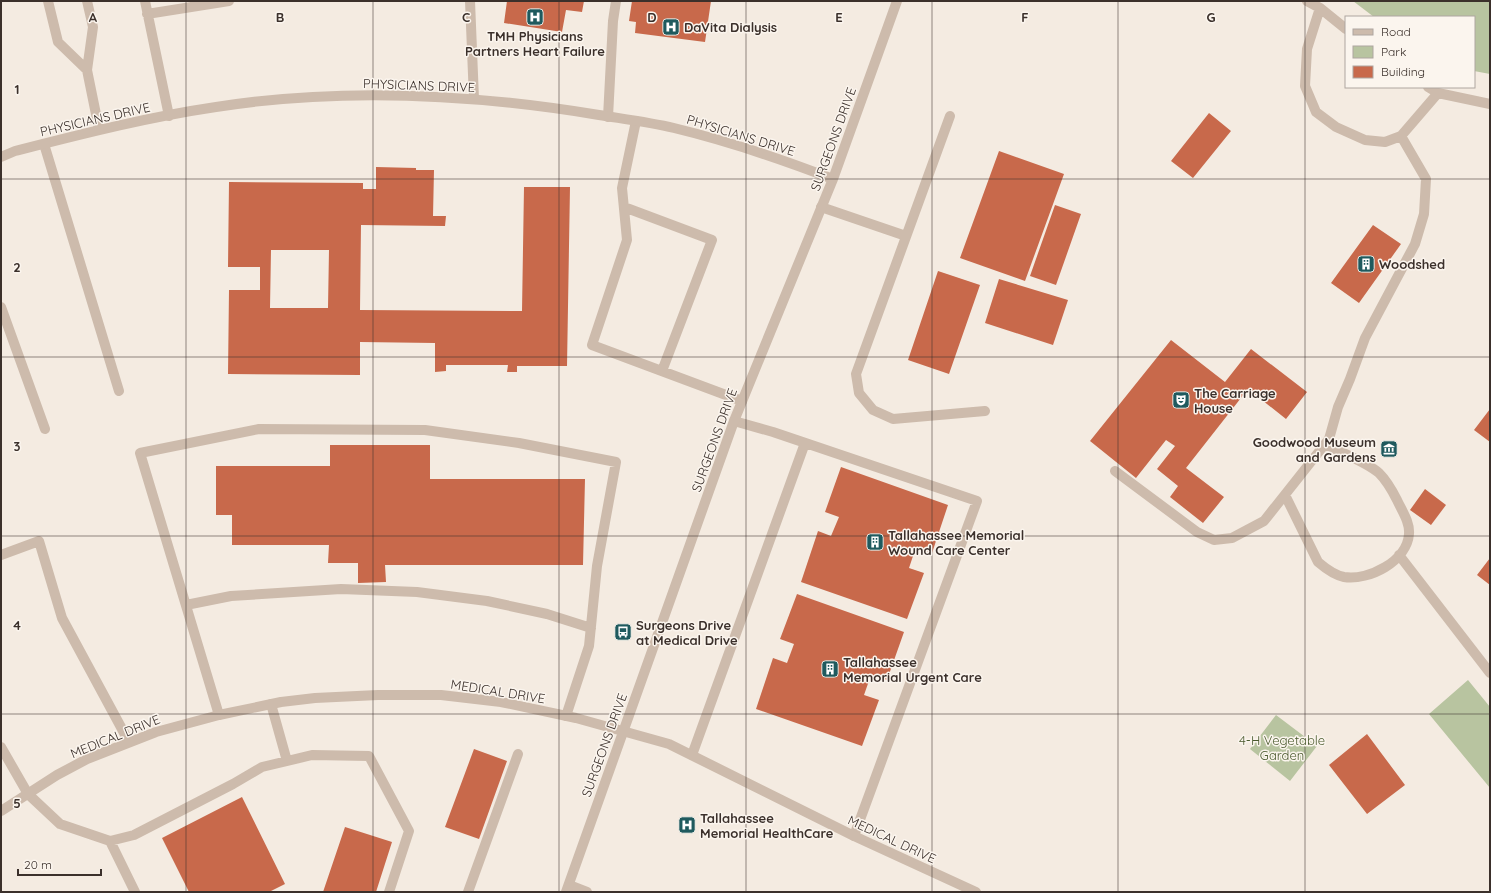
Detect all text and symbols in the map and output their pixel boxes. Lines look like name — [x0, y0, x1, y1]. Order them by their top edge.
hospital icon: TMH Physicians Partners Heart Failure — [525, 7, 545, 27]
text: A — [89, 9, 98, 25]
text: B — [276, 9, 284, 25]
text: C — [462, 9, 470, 25]
text: D — [647, 9, 657, 25]
text: E — [835, 9, 843, 25]
text: F — [1021, 9, 1029, 25]
text: G — [1206, 9, 1216, 25]
legend — [1345, 16, 1475, 88]
hospital icon: DaVita Dialysis — [661, 17, 681, 37]
place label: DaVita Dialysis — [684, 19, 777, 35]
text: Road — [1381, 24, 1411, 39]
place label: TMH Physicians Partners Heart Failure — [465, 28, 605, 59]
text: Park — [1381, 44, 1406, 59]
text: Building — [1381, 64, 1425, 79]
street label: PHYSICIANS DRIVE — [363, 75, 475, 95]
text: 1 — [14, 81, 20, 97]
street label: SURGEONS DRIVE — [807, 85, 859, 193]
street label: PHYSICIANS DRIVE — [38, 99, 152, 139]
street label: PHYSICIANS DRIVE — [685, 111, 797, 159]
building icon: Woodshed — [1356, 254, 1376, 274]
place label: Woodshed — [1379, 256, 1445, 272]
text: 2 — [13, 259, 21, 275]
place label: The Carriage House — [1194, 385, 1276, 416]
street label: SURGEONS DRIVE — [688, 386, 740, 494]
theatre icon: The Carriage House — [1171, 390, 1191, 410]
place label: Goodwood Museum and Gardens — [1253, 434, 1376, 465]
text: 3 — [14, 438, 21, 454]
museum icon: Goodwood Museum and Gardens — [1379, 439, 1399, 459]
place label: Tallahassee Memorial Wound Care Center — [888, 527, 1024, 558]
building icon: Tallahassee Memorial Wound Care Center — [865, 532, 885, 552]
text: 4 — [13, 617, 21, 633]
place label: Surgeons Drive at Medical Drive — [636, 617, 738, 648]
bus stop icon: Surgeons Drive at Medical Drive — [613, 622, 633, 642]
place label: Tallahassee Memorial Urgent Care — [843, 654, 982, 685]
building icon: Tallahassee Memorial Urgent Care — [820, 659, 840, 679]
street label: MEDICAL DRIVE — [450, 676, 546, 706]
street label: SURGEONS DRIVE — [578, 691, 630, 799]
street label: MEDICAL DRIVE — [68, 711, 162, 761]
park label: 4-H Vegetable Garden — [1239, 732, 1325, 763]
text: 5 — [13, 795, 21, 811]
place label: Tallahassee Memorial HealthCare — [700, 810, 834, 841]
street label: MEDICAL DRIVE — [845, 812, 939, 866]
hospital icon: Tallahassee Memorial HealthCare — [677, 815, 697, 835]
scale bar — [18, 851, 101, 877]
text: 20 m — [24, 857, 52, 872]

